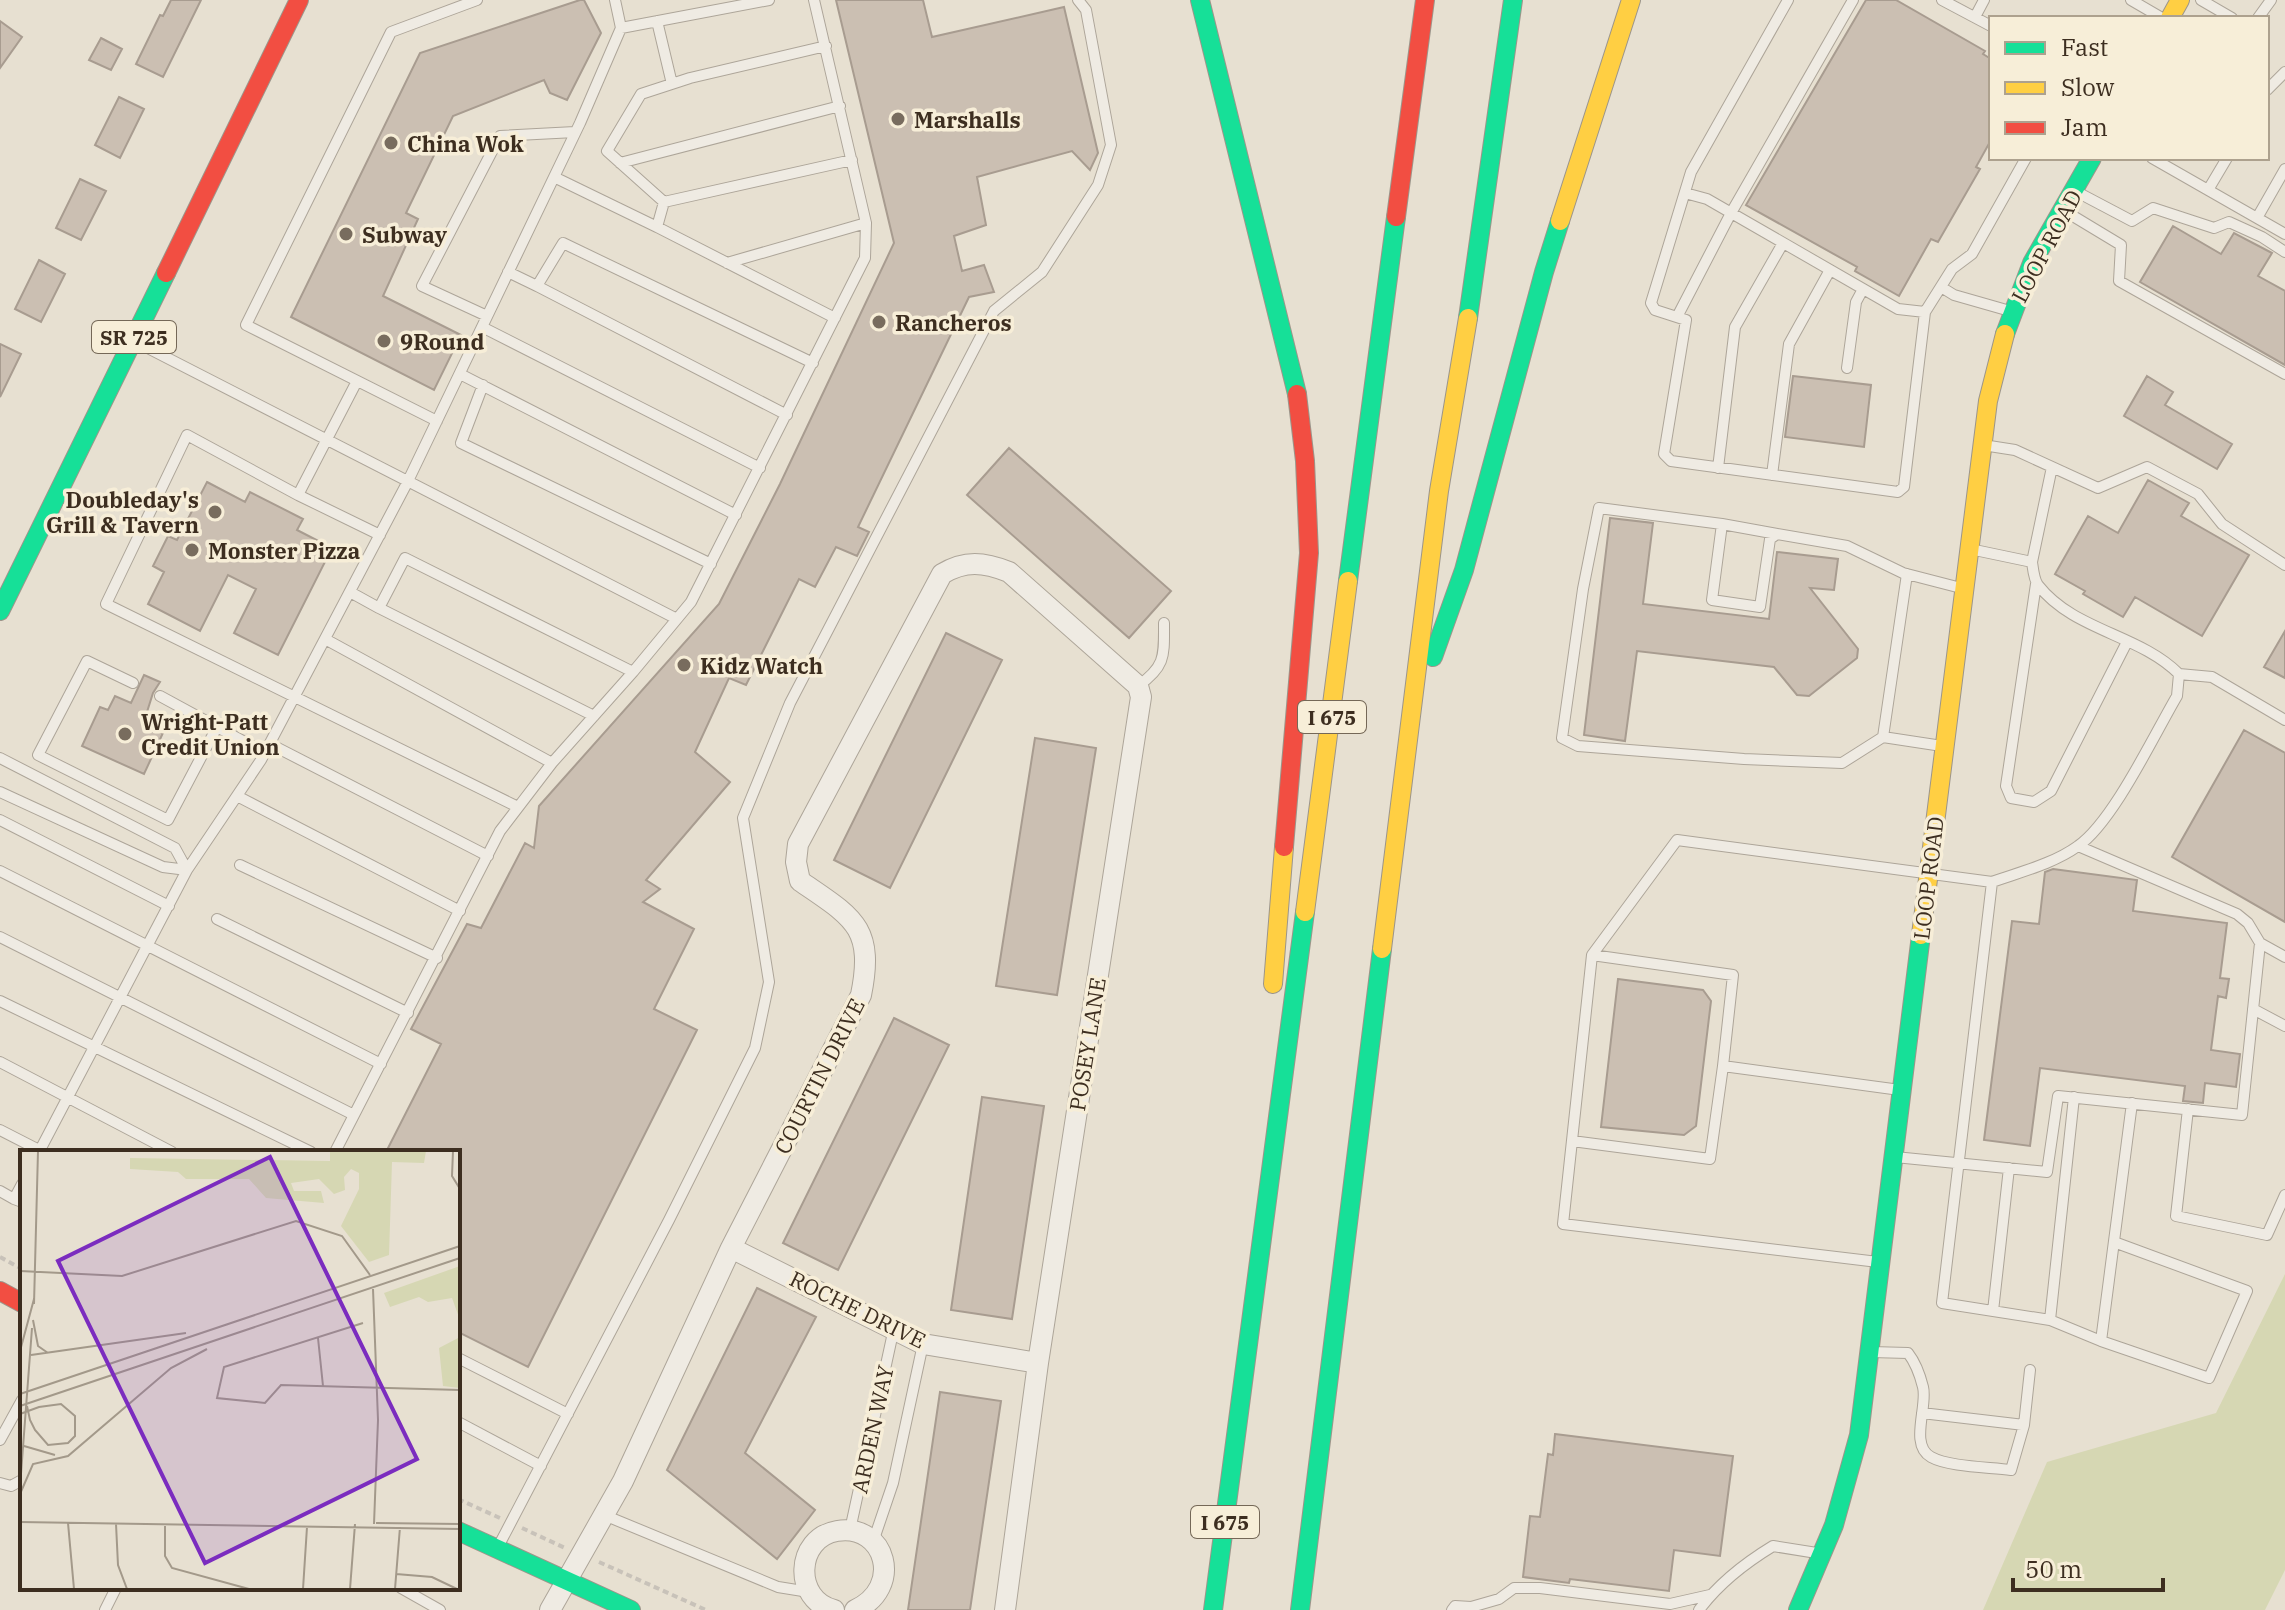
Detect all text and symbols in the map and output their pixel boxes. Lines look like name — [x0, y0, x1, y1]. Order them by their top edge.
legend — [1989, 16, 2269, 160]
text: Fast — [2061, 31, 2108, 63]
text: Slow — [2061, 71, 2115, 103]
place label: Marshalls — [914, 105, 1021, 134]
marker: Marshalls — [889, 110, 907, 128]
text: Jam — [2061, 111, 2108, 143]
place label: China Wok — [407, 129, 524, 158]
marker: China Wok — [382, 134, 400, 152]
street label: LOOP ROAD — [2004, 185, 2088, 307]
place label: Subway — [362, 220, 448, 249]
marker: Subway — [337, 225, 355, 243]
place label: Rancheros — [895, 308, 1012, 337]
marker: Rancheros — [870, 313, 888, 331]
road number: SR 725 — [92, 321, 176, 353]
place label: 9Round — [400, 327, 484, 356]
marker: 9Round — [375, 332, 393, 350]
place label: Doubleday's Grill & Tavern — [46, 485, 199, 539]
marker: Doubleday's Grill & Tavern — [206, 503, 224, 521]
place label: Monster Pizza — [208, 536, 360, 565]
marker: Monster Pizza — [183, 541, 201, 559]
place label: Kidz Watch — [700, 651, 823, 680]
marker: Kidz Watch — [675, 656, 693, 674]
road number: I 675 — [1298, 701, 1366, 733]
place label: Wright-Patt Credit Union — [141, 707, 280, 761]
marker: Wright-Patt Credit Union — [116, 725, 134, 743]
street label: LOOP ROAD — [1906, 815, 1950, 941]
street label: POSEY LANE — [1062, 975, 1112, 1113]
street label: COURTIN DRIVE — [767, 993, 871, 1159]
inset map — [20, 1150, 460, 1590]
street label: ROCHE DRIVE — [785, 1264, 931, 1354]
street label: ARDEN WAY — [844, 1362, 900, 1496]
road number: I 675 — [1191, 1506, 1259, 1538]
scale bar — [2013, 1542, 2163, 1592]
text: 50 m — [2025, 1553, 2082, 1585]

